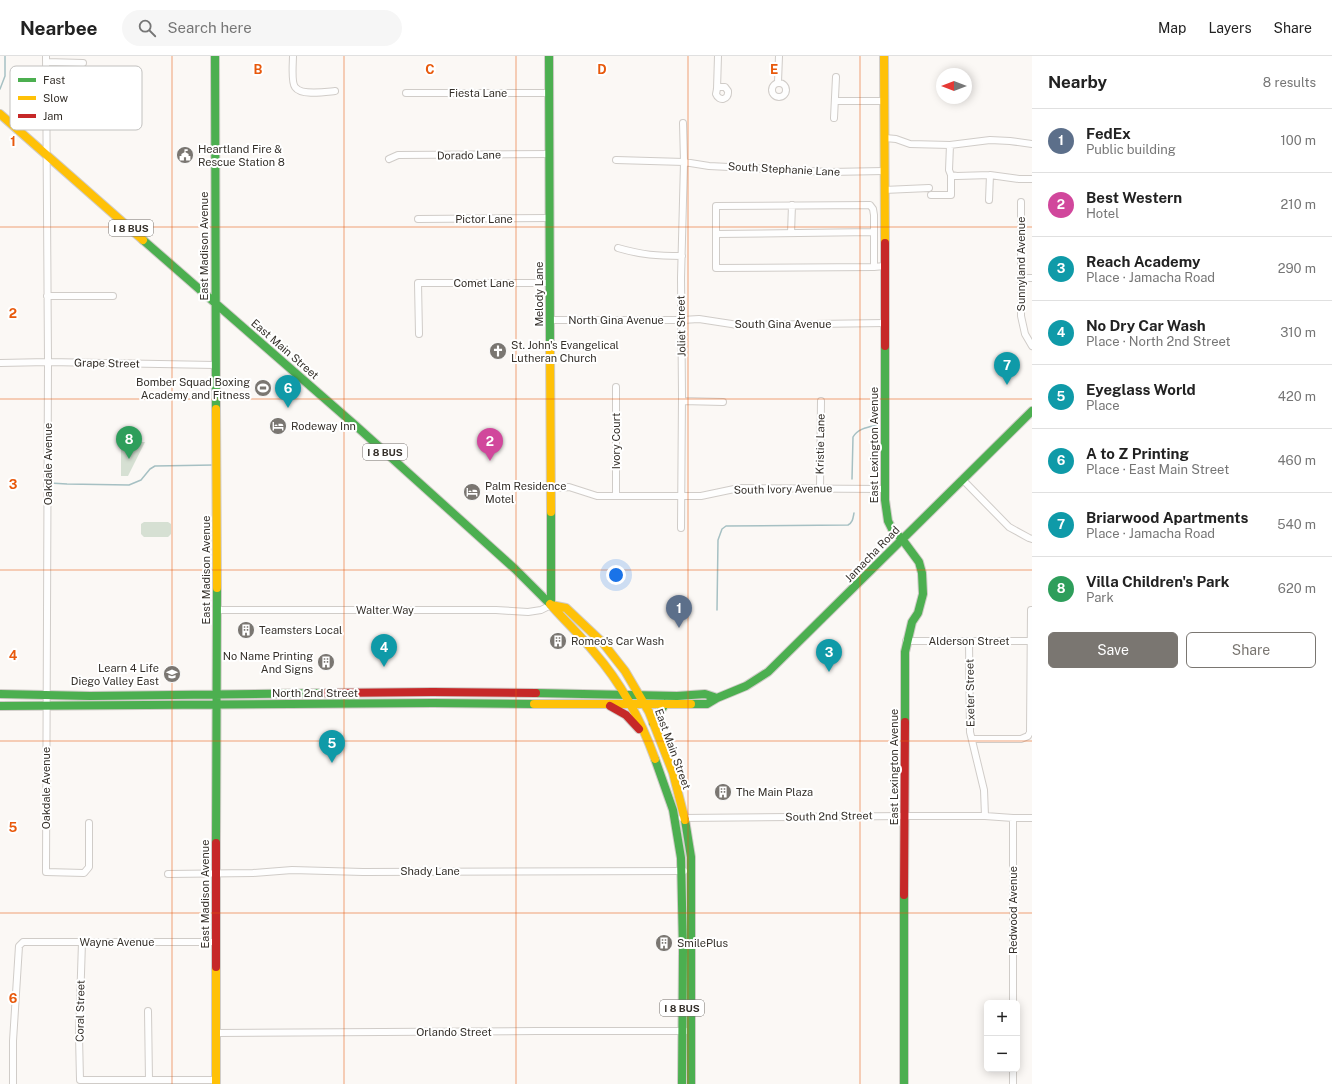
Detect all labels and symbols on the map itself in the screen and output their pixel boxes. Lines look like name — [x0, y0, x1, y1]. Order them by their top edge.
text: B — [254, 62, 263, 77]
text: C — [425, 62, 435, 77]
text: D — [597, 62, 607, 77]
text: E — [770, 62, 778, 77]
legend — [10, 66, 142, 130]
north arrow — [936, 68, 972, 104]
text: Fast — [43, 74, 65, 86]
street label: Fiesta Lane — [449, 87, 507, 99]
text: Slow — [43, 92, 69, 104]
text: Jam — [43, 110, 63, 122]
text: 1 — [10, 134, 16, 149]
place label: Heartland Fire & Rescue Station 8 — [198, 143, 285, 168]
public building icon: Heartland Fire & Rescue Station 8 — [175, 145, 195, 165]
street label: Dorado Lane — [437, 148, 501, 162]
street label: South Stephanie Lane — [728, 160, 840, 178]
street label: East Madison Avenue — [198, 192, 210, 300]
street label: Pictor Lane — [455, 213, 513, 225]
street label: Sunnyland Avenue — [1015, 217, 1027, 311]
road number: I 8 BUS — [109, 220, 153, 236]
street label: Melody Lane — [533, 261, 545, 327]
street label: Comet Lane — [453, 277, 515, 289]
street label: Joliet Street — [674, 295, 688, 357]
text: 2 — [9, 306, 17, 321]
street label: North Gina Avenue — [568, 314, 664, 326]
street label: East Main Street — [249, 317, 321, 381]
street label: South Gina Avenue — [735, 318, 831, 330]
place label: St. John's Evangelical Lutheran Church — [511, 339, 619, 364]
church icon: St. John's Evangelical Lutheran Church — [488, 341, 508, 361]
pin: 7 — [994, 352, 1020, 385]
street label: Grape Street — [74, 356, 140, 370]
pin: 6 — [275, 375, 301, 408]
place label: Bomber Squad Boxing Academy and Fitness — [136, 376, 250, 401]
sports icon: Bomber Squad Boxing Academy and Fitness — [253, 378, 273, 398]
street label: East Lexington Avenue — [868, 387, 880, 503]
street label: Ivory Court — [610, 413, 622, 469]
street label: Kristie Lane — [813, 414, 827, 474]
hotel icon: Rodeway Inn — [268, 416, 288, 436]
place label: Rodeway Inn — [291, 420, 356, 432]
street label: Oakdale Avenue — [42, 423, 54, 505]
pin: 8 — [116, 426, 142, 459]
pin: 2 — [477, 428, 503, 461]
road number: I 8 BUS — [363, 444, 407, 460]
text: 3 — [9, 477, 18, 492]
place label: Palm Residence Motel — [485, 480, 567, 505]
hotel icon: Palm Residence Motel — [462, 482, 482, 502]
street label: South Ivory Avenue — [734, 482, 832, 496]
street label: East Madison Avenue — [200, 516, 212, 624]
street label: Jamacha Road — [842, 524, 902, 584]
your location — [606, 565, 626, 585]
pin: 1 — [666, 595, 692, 628]
street label: Walter Way — [356, 604, 414, 616]
building icon: Teamsters Local — [236, 620, 256, 640]
place label: Teamsters Local — [259, 624, 342, 636]
building icon: Romeo's Car Wash — [548, 631, 568, 651]
pin: 4 — [371, 634, 397, 667]
place label: Romeo's Car Wash — [571, 635, 664, 647]
street label: Alderson Street — [929, 635, 1009, 647]
pin: 3 — [816, 639, 842, 672]
text: 4 — [9, 648, 18, 663]
place label: No Name Printing And Signs — [223, 650, 313, 675]
building icon: No Name Printing And Signs — [316, 652, 336, 672]
street label: Exeter Street — [963, 659, 977, 727]
place label: Learn 4 Life Diego Valley East — [71, 662, 159, 687]
school or university icon: Learn 4 Life Diego Valley East — [162, 664, 182, 684]
street label: North 2nd Street — [272, 687, 358, 699]
street label: East Main Street — [653, 707, 693, 791]
street label: East Lexington Avenue — [888, 709, 900, 825]
pin: 5 — [319, 730, 345, 763]
street label: Oakdale Avenue — [40, 747, 52, 829]
building icon: The Main Plaza — [713, 782, 733, 802]
place label: The Main Plaza — [736, 786, 813, 798]
street label: South 2nd Street — [785, 809, 873, 823]
text: 5 — [9, 820, 18, 835]
street label: East Madison Avenue — [199, 840, 211, 948]
street label: Shady Lane — [400, 865, 460, 877]
street label: Redwood Avenue — [1007, 866, 1019, 954]
building icon: SmilePlus — [654, 933, 674, 953]
street label: Wayne Avenue — [80, 936, 154, 948]
place label: SmilePlus — [677, 937, 728, 949]
street label: Coral Street — [73, 980, 87, 1042]
text: 6 — [9, 991, 18, 1006]
road number: I 8 BUS — [660, 1000, 704, 1016]
street label: Orlando Street — [416, 1026, 492, 1038]

